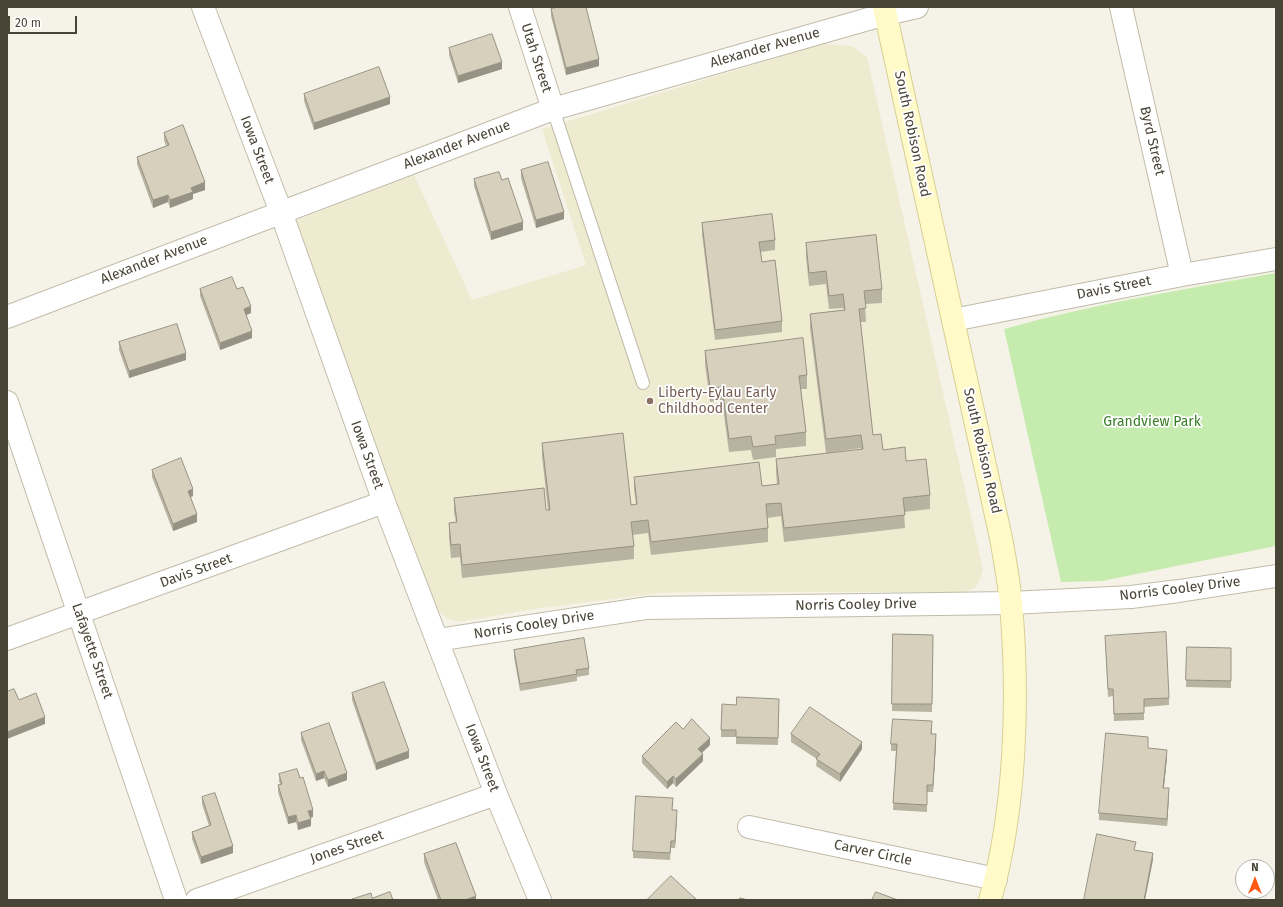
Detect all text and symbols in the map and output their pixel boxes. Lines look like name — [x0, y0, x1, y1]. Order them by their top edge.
scale bar — [10, 8, 79, 34]
text: 20 m — [15, 16, 41, 30]
street label: Utah Street — [517, 21, 555, 95]
street label: Alexander Avenue — [708, 24, 822, 72]
street label: South Robison Road — [890, 69, 934, 199]
street label: Byrd Street — [1136, 105, 1168, 177]
street label: Iowa Street — [236, 114, 278, 186]
street label: Alexander Avenue — [401, 117, 513, 173]
street label: Alexander Avenue — [98, 232, 210, 288]
street label: Davis Street — [1075, 273, 1153, 303]
place label: Liberty-Eylau Early Childhood Center — [658, 385, 776, 418]
street label: South Robison Road — [959, 386, 1005, 516]
marker: Liberty-Eylau Early Childhood Center — [645, 396, 655, 406]
park label: Grandview Park — [1103, 414, 1201, 430]
street label: Iowa Street — [347, 419, 387, 491]
street label: Davis Street — [158, 550, 234, 592]
street label: Norris Cooley Drive — [1119, 573, 1241, 605]
street label: Norris Cooley Drive — [795, 596, 917, 614]
street label: Lafayette Street — [68, 601, 116, 701]
street label: Norris Cooley Drive — [473, 607, 595, 643]
street label: Iowa Street — [461, 722, 503, 794]
street label: Jones Street — [308, 827, 386, 867]
street label: Carver Circle — [832, 837, 914, 869]
north arrow — [1235, 859, 1275, 899]
text: N — [1251, 861, 1259, 874]

